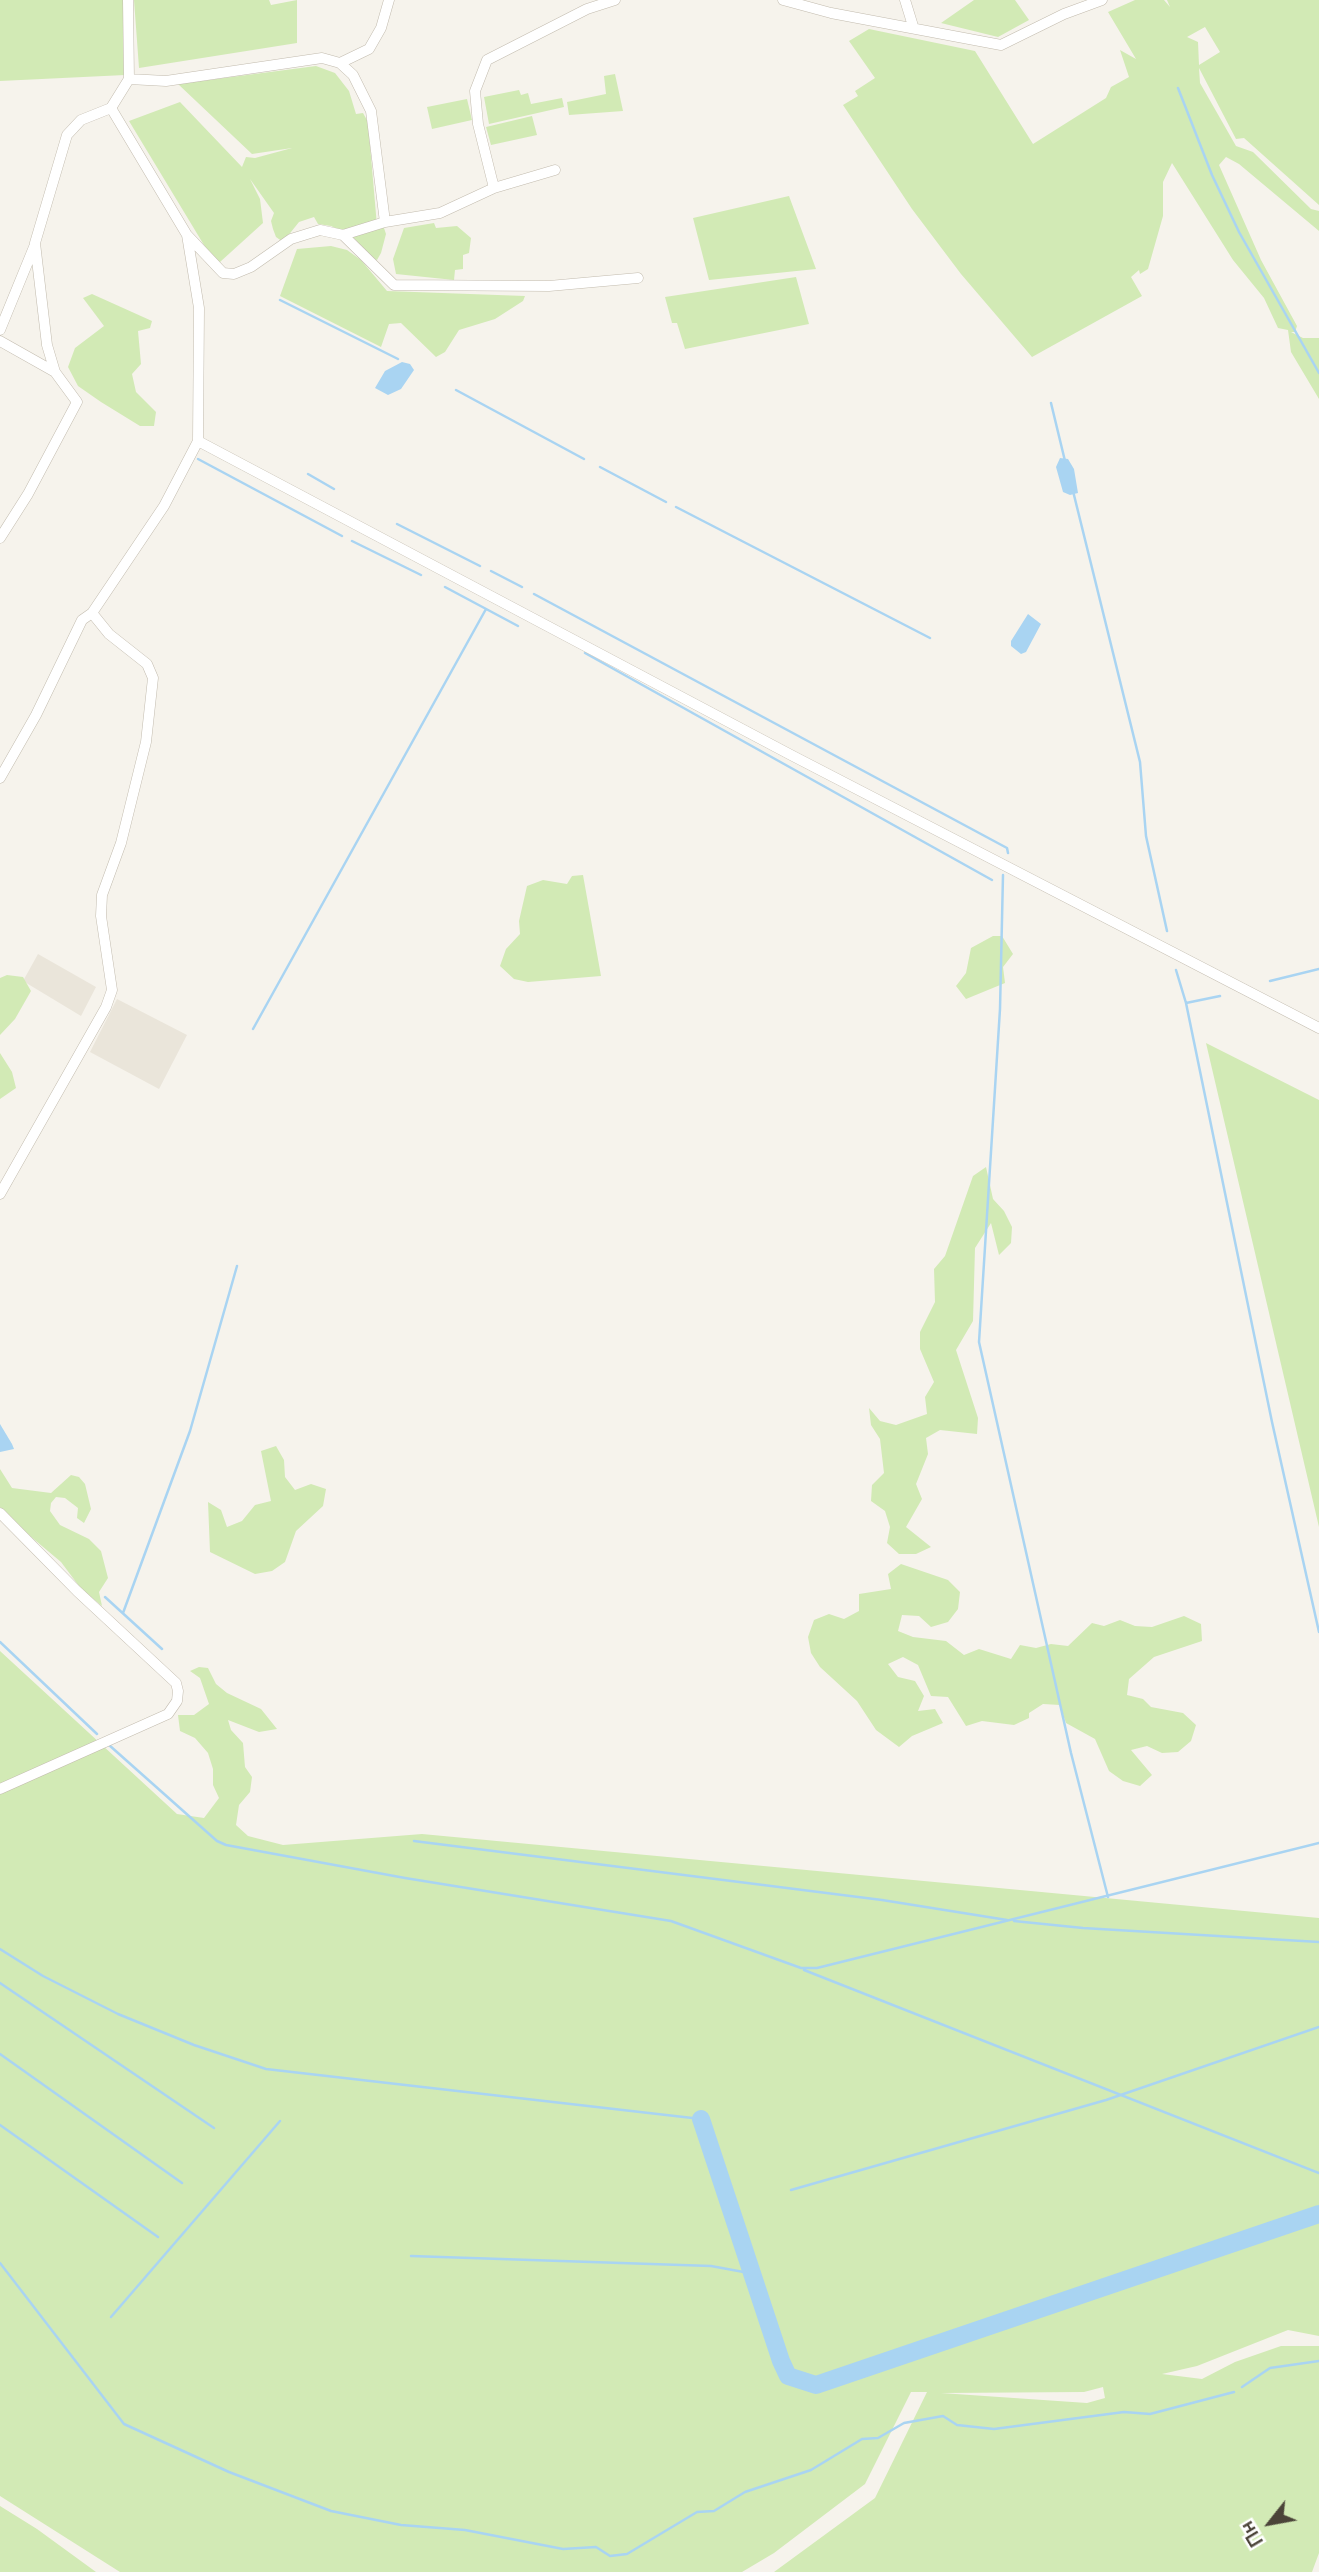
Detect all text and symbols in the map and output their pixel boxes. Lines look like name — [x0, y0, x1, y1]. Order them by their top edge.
north arrow — [1235, 2488, 1305, 2558]
text: Пн — [1234, 2516, 1270, 2552]

